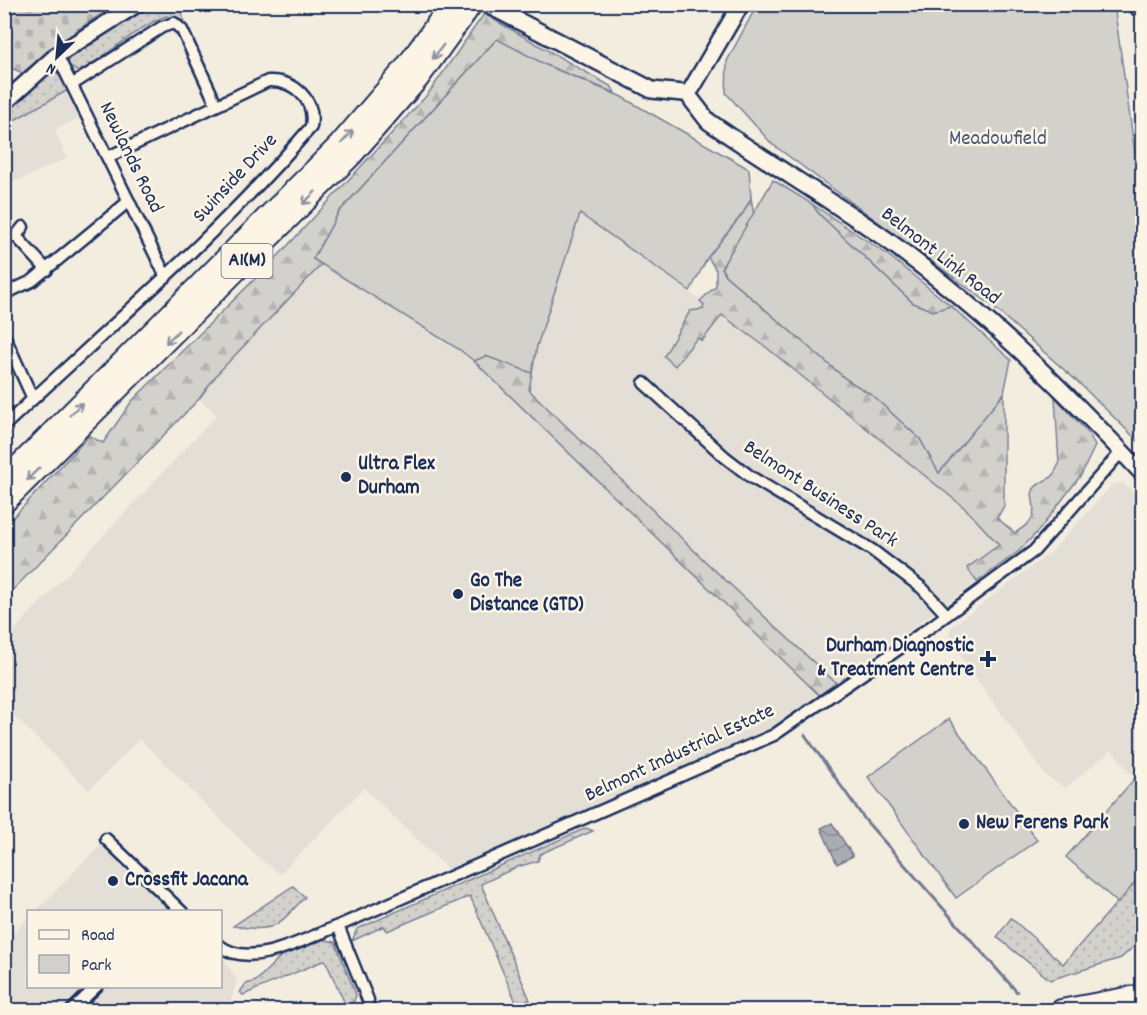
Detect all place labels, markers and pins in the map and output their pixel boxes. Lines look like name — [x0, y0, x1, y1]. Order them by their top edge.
place label: Ultra Flex Durham — [358, 450, 435, 504]
marker: Ultra Flex Durham — [339, 470, 353, 484]
place label: Go The Distance (GTD) — [470, 567, 584, 621]
marker: Go The Distance (GTD) — [451, 587, 465, 601]
place label: Durham Diagnostic & Treatment Centre — [817, 632, 975, 686]
marker: Durham Diagnostic & Treatment Centre — [979, 650, 997, 668]
place label: New Ferens Park — [976, 809, 1109, 839]
marker: New Ferens Park — [957, 817, 971, 831]
place label: Crossfit Jacana — [125, 866, 249, 896]
marker: Crossfit Jacana — [106, 874, 120, 888]

